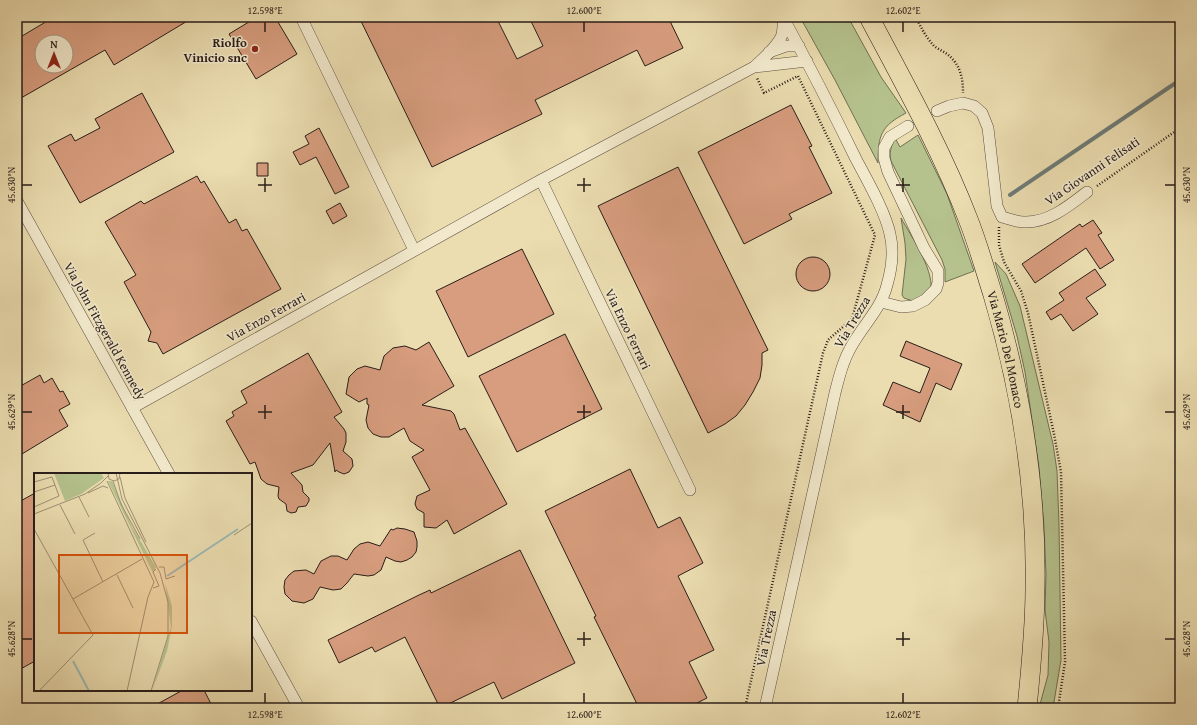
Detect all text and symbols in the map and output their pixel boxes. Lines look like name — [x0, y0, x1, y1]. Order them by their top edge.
text: 12.598°E — [247, 3, 283, 18]
text: 12.600°E — [566, 3, 602, 18]
text: 12.602°E — [885, 3, 921, 18]
place label: Riolfo Vinicio snc — [183, 33, 247, 67]
north arrow — [34, 34, 74, 74]
text: N — [50, 36, 58, 52]
marker: Riolfo Vinicio snc — [250, 44, 260, 54]
street label: Via Giovanni Felisati — [1041, 132, 1144, 210]
text: 45.630°N — [4, 166, 19, 203]
text: 45.630°N — [1179, 166, 1194, 203]
street label: Via John Fitzgerald Kennedy — [59, 259, 151, 404]
street label: Via Enzo Ferrari — [600, 285, 656, 373]
street label: Via Enzo Ferrari — [223, 287, 309, 347]
street label: Via Mario Del Monaco — [983, 288, 1029, 410]
street label: Via Trezza — [829, 292, 875, 351]
text: 45.629°N — [4, 393, 19, 430]
text: 45.629°N — [1179, 393, 1194, 430]
inset map — [34, 473, 252, 691]
street label: Via Trezza — [751, 607, 781, 668]
text: 45.628°N — [4, 620, 19, 657]
text: 45.628°N — [1179, 620, 1194, 657]
text: 12.598°E — [247, 707, 283, 722]
text: 12.600°E — [566, 707, 602, 722]
text: 12.602°E — [885, 707, 921, 722]

